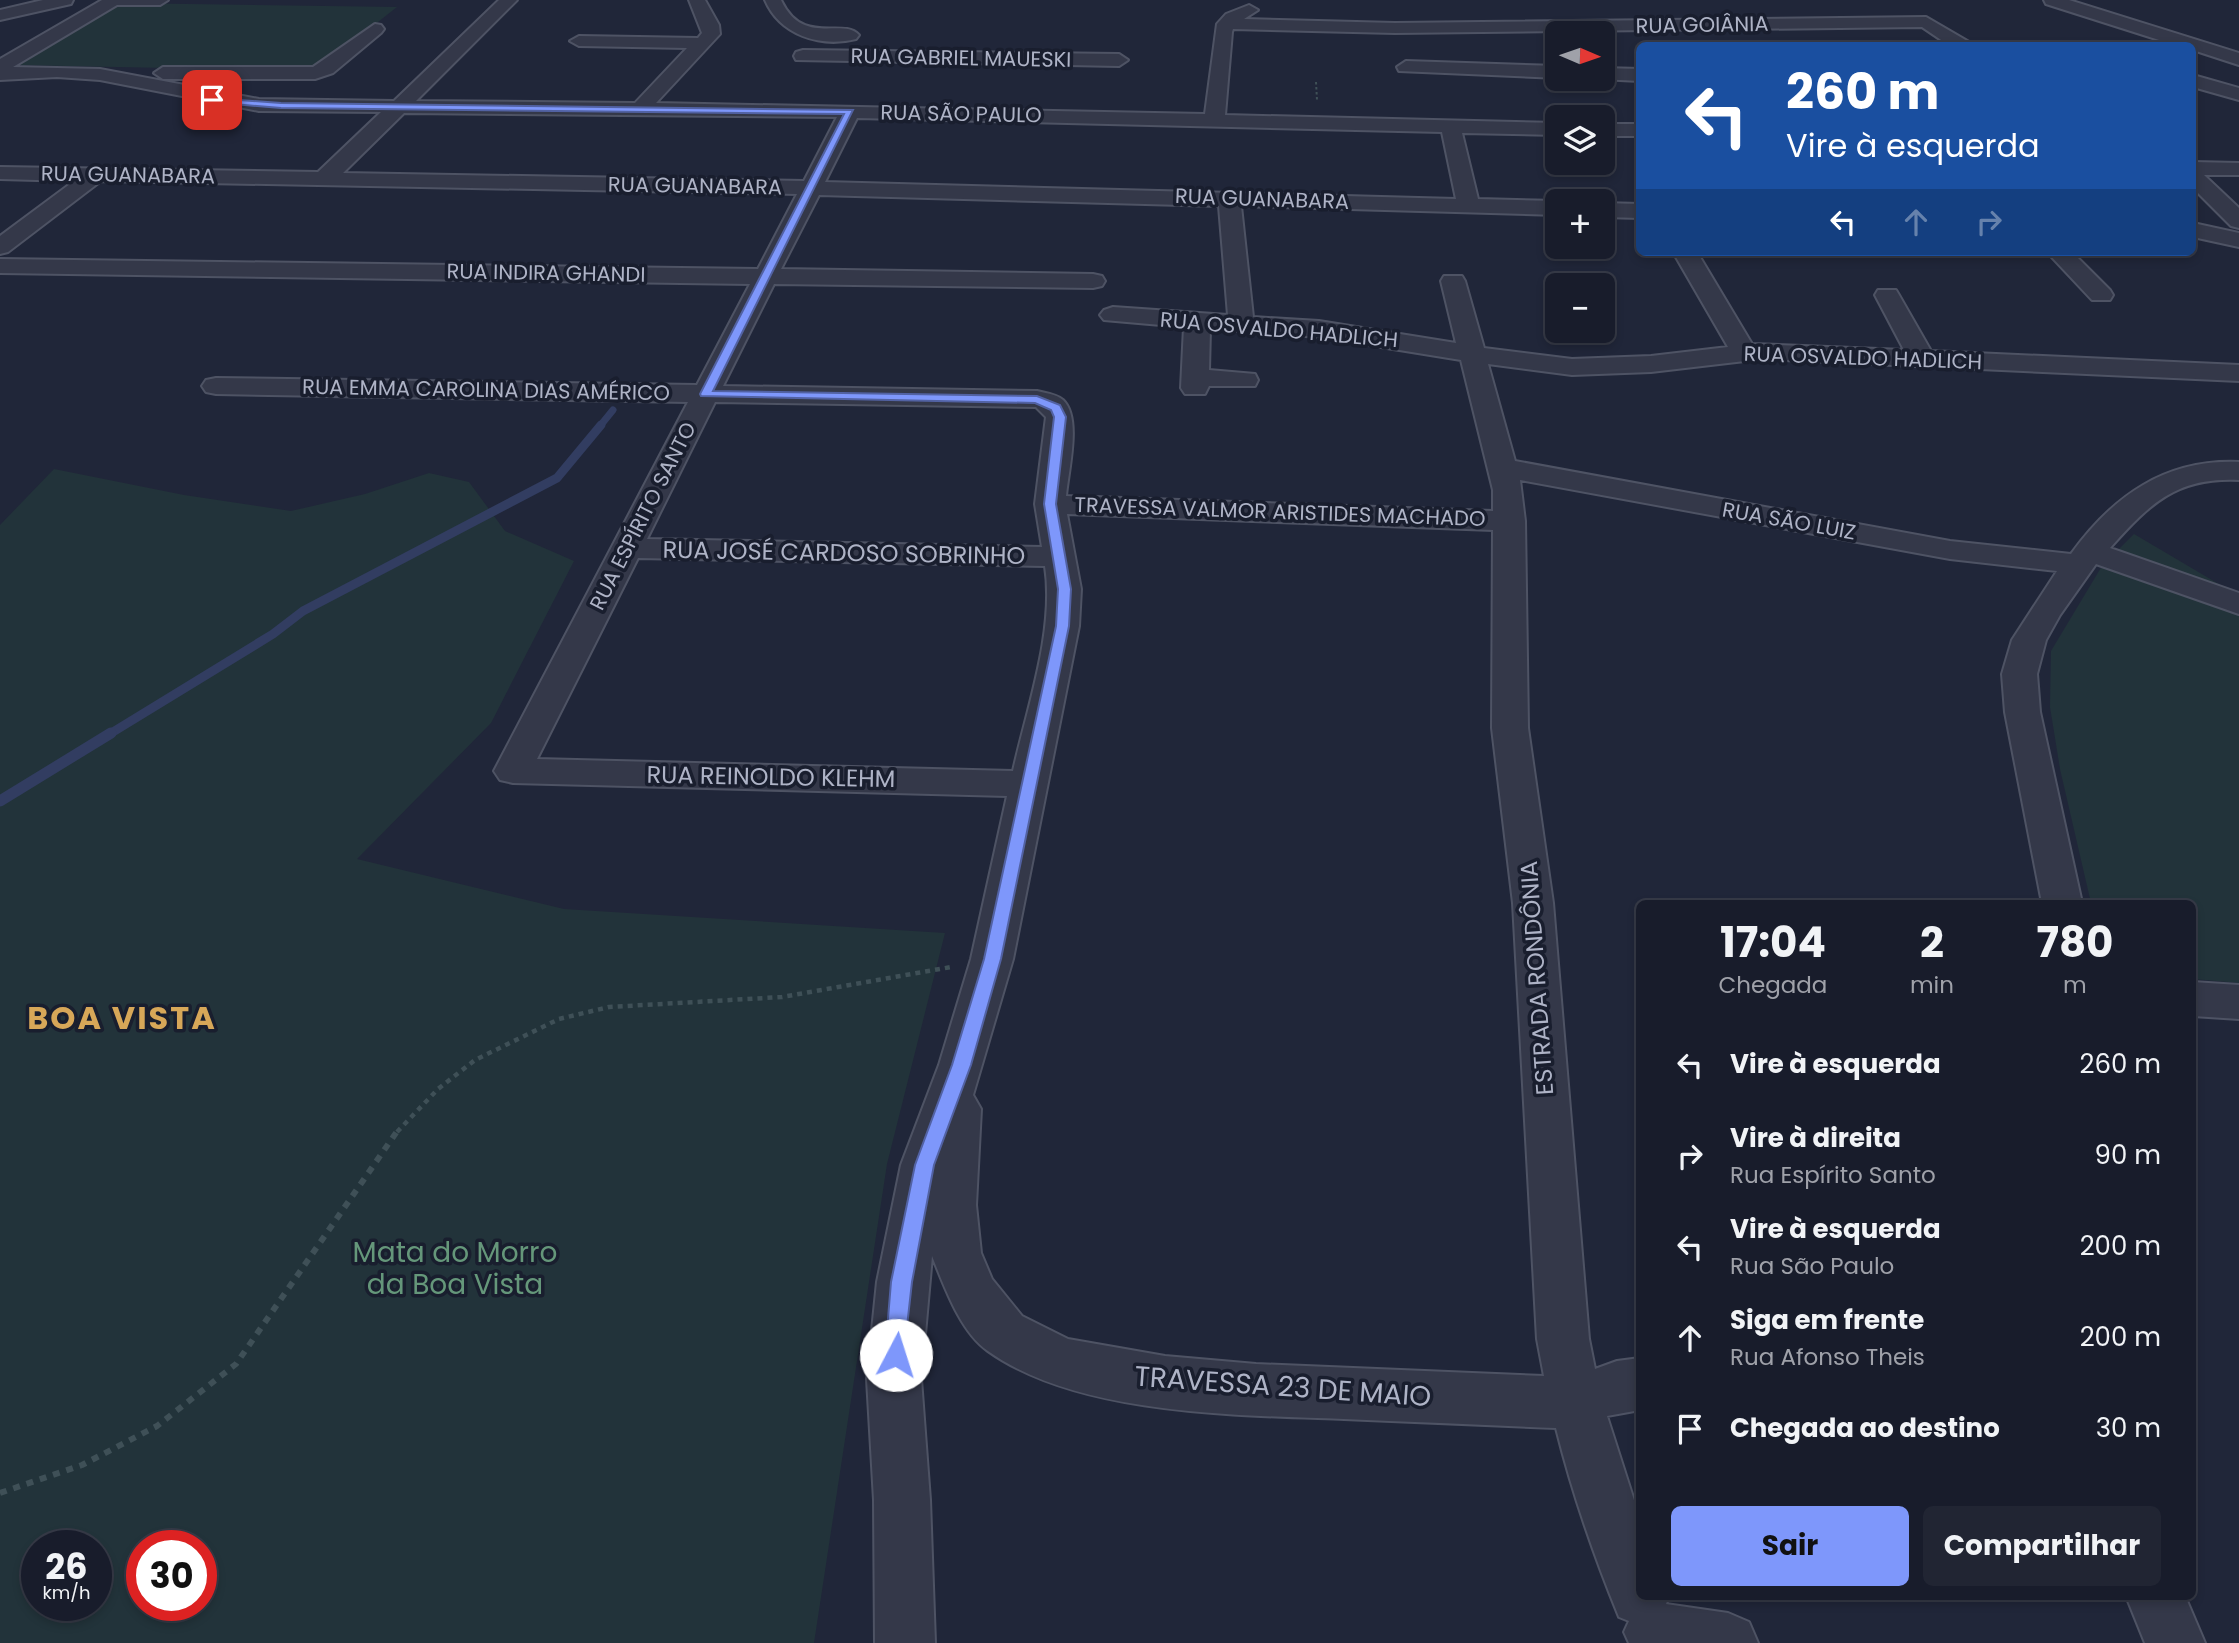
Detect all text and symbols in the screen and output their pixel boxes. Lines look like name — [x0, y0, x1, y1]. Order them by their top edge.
street label: RUA GOIÂNIA — [1635, 9, 1769, 40]
north arrow — [1545, 21, 1615, 91]
map controls — [1545, 21, 1615, 343]
street label: RUA GABRIEL MAUESKI — [850, 41, 1072, 74]
text: 260 m — [1786, 58, 1939, 126]
pin — [182, 70, 242, 130]
icon: left — [1671, 70, 1762, 161]
icon: arrive — [193, 81, 231, 119]
street label: RUA SÃO PAULO — [880, 98, 1042, 129]
button: layers — [1545, 105, 1615, 175]
text: Vire à esquerda — [1786, 123, 2040, 168]
street label: RUA GUANABARA — [41, 158, 215, 191]
street label: RUA GUANABARA — [608, 169, 782, 202]
street label: RUA GUANABARA — [1174, 181, 1350, 216]
button: + — [1545, 189, 1615, 259]
icon: left — [1824, 203, 1862, 241]
icon: ahead — [1897, 203, 1935, 241]
icon: right — [1970, 203, 2008, 241]
street label: RUA INDIRA GHANDI — [446, 256, 646, 289]
button: − — [1545, 273, 1615, 343]
street label: RUA OSVALDO HADLICH — [1159, 305, 1399, 354]
street label: RUA OSVALDO HADLICH — [1743, 339, 1983, 376]
street label: RUA EMMA CAROLINA DIAS AMÉRICO — [302, 372, 670, 407]
street label: RUA ESPÍRITO SANTO — [582, 417, 703, 615]
street label: TRAVESSA VALMOR ARISTIDES MACHADO — [1074, 490, 1486, 533]
street label: RUA SÃO LUIZ — [1720, 494, 1858, 547]
street label: RUA JOSÉ CARDOSO SOBRINHO — [662, 533, 1026, 572]
street label: RUA REINOLDO KLEHM — [646, 758, 896, 795]
street label: ESTRADA RONDÔNIA — [1512, 860, 1561, 1096]
text: 17:04 — [1720, 913, 1826, 972]
text: 2 — [1920, 913, 1944, 972]
text: 780 — [2036, 913, 2114, 972]
text: Chegada — [1718, 969, 1827, 1001]
text: min — [1910, 969, 1954, 1001]
text: m — [2063, 969, 2087, 1001]
district label: BOA VISTA — [27, 995, 217, 1040]
icon: left — [1671, 1046, 1709, 1084]
text: Vire à esquerda — [1730, 1046, 1941, 1082]
text: 260 m — [2079, 1046, 2161, 1082]
text: Vire à direita — [1730, 1120, 1901, 1156]
icon: right — [1671, 1137, 1709, 1175]
text: 90 m — [2095, 1137, 2161, 1173]
text: Rua Espírito Santo — [1730, 1159, 1936, 1191]
text: Vire à esquerda — [1730, 1211, 1941, 1247]
icon: left — [1671, 1228, 1709, 1266]
text: 200 m — [2080, 1228, 2161, 1264]
park label: Mata do Morro da Boa Vista — [353, 1233, 557, 1304]
text: Rua São Paulo — [1730, 1250, 1894, 1282]
text: Siga em frente — [1730, 1302, 1924, 1338]
position arrow — [859, 1318, 933, 1392]
icon: ahead — [1671, 1319, 1709, 1357]
text: 200 m — [2080, 1319, 2161, 1355]
text: Rua Afonso Theis — [1730, 1341, 1925, 1373]
street label: TRAVESSA 23 DE MAIO — [1133, 1357, 1433, 1416]
icon: arrive — [1671, 1410, 1709, 1448]
text: Chegada ao destino — [1730, 1410, 2000, 1446]
text: 30 m — [2096, 1410, 2161, 1446]
button: Sair — [1671, 1506, 1909, 1586]
button: Compartilhar — [1923, 1506, 2161, 1586]
speed limit sign: 30 — [126, 1530, 217, 1621]
text: 26 — [45, 1542, 88, 1591]
text: km/h — [43, 1580, 90, 1605]

